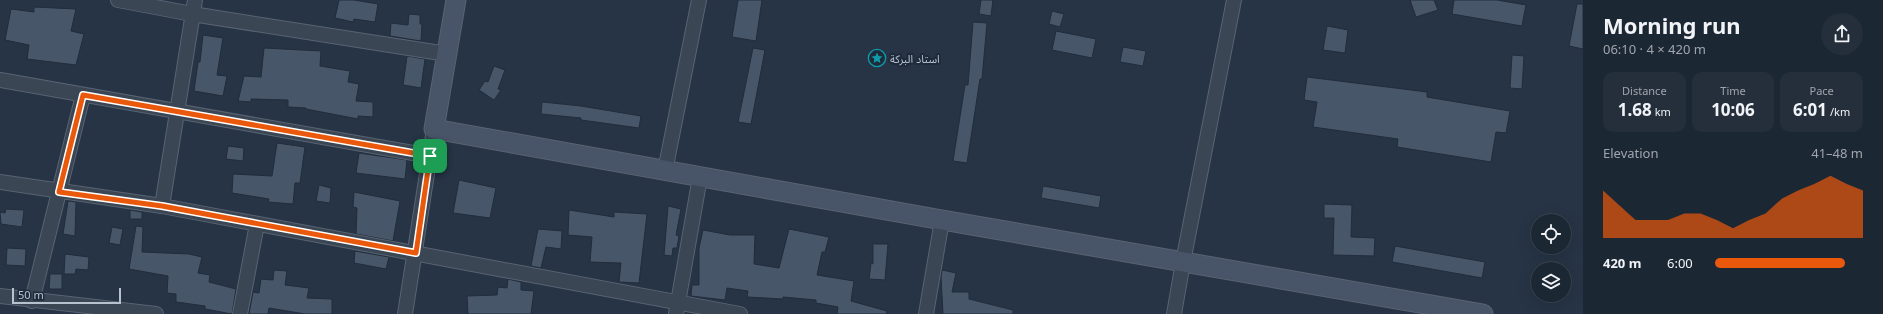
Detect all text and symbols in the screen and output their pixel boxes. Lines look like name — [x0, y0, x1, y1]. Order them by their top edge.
text: Morning run — [1603, 10, 1741, 40]
button: share — [1821, 13, 1863, 55]
text: 06:10 · 4 × 420 m — [1603, 40, 1706, 58]
place icon: استاد البركة — [867, 48, 887, 68]
place label: استاد البركة — [890, 51, 940, 66]
text: Distance — [1622, 83, 1667, 98]
text: Time — [1720, 83, 1746, 98]
text: Pace — [1810, 83, 1834, 98]
text: 1.68 — [1618, 98, 1652, 121]
text: 10:06 — [1711, 98, 1755, 121]
text: 6:01 — [1793, 98, 1827, 121]
text: km — [1652, 104, 1671, 119]
text: /km — [1827, 104, 1850, 119]
pin — [413, 139, 447, 173]
text: Elevation — [1603, 144, 1659, 162]
text: 41–48 m — [1811, 144, 1863, 162]
icon: arrive — [419, 145, 441, 167]
map controls — [1531, 214, 1571, 302]
button: locate — [1531, 214, 1571, 254]
text: 420 m — [1603, 254, 1641, 272]
text: 6:00 — [1667, 254, 1693, 272]
button: layers — [1531, 262, 1571, 302]
scale bar — [12, 286, 121, 305]
text: 50 m — [18, 287, 44, 302]

